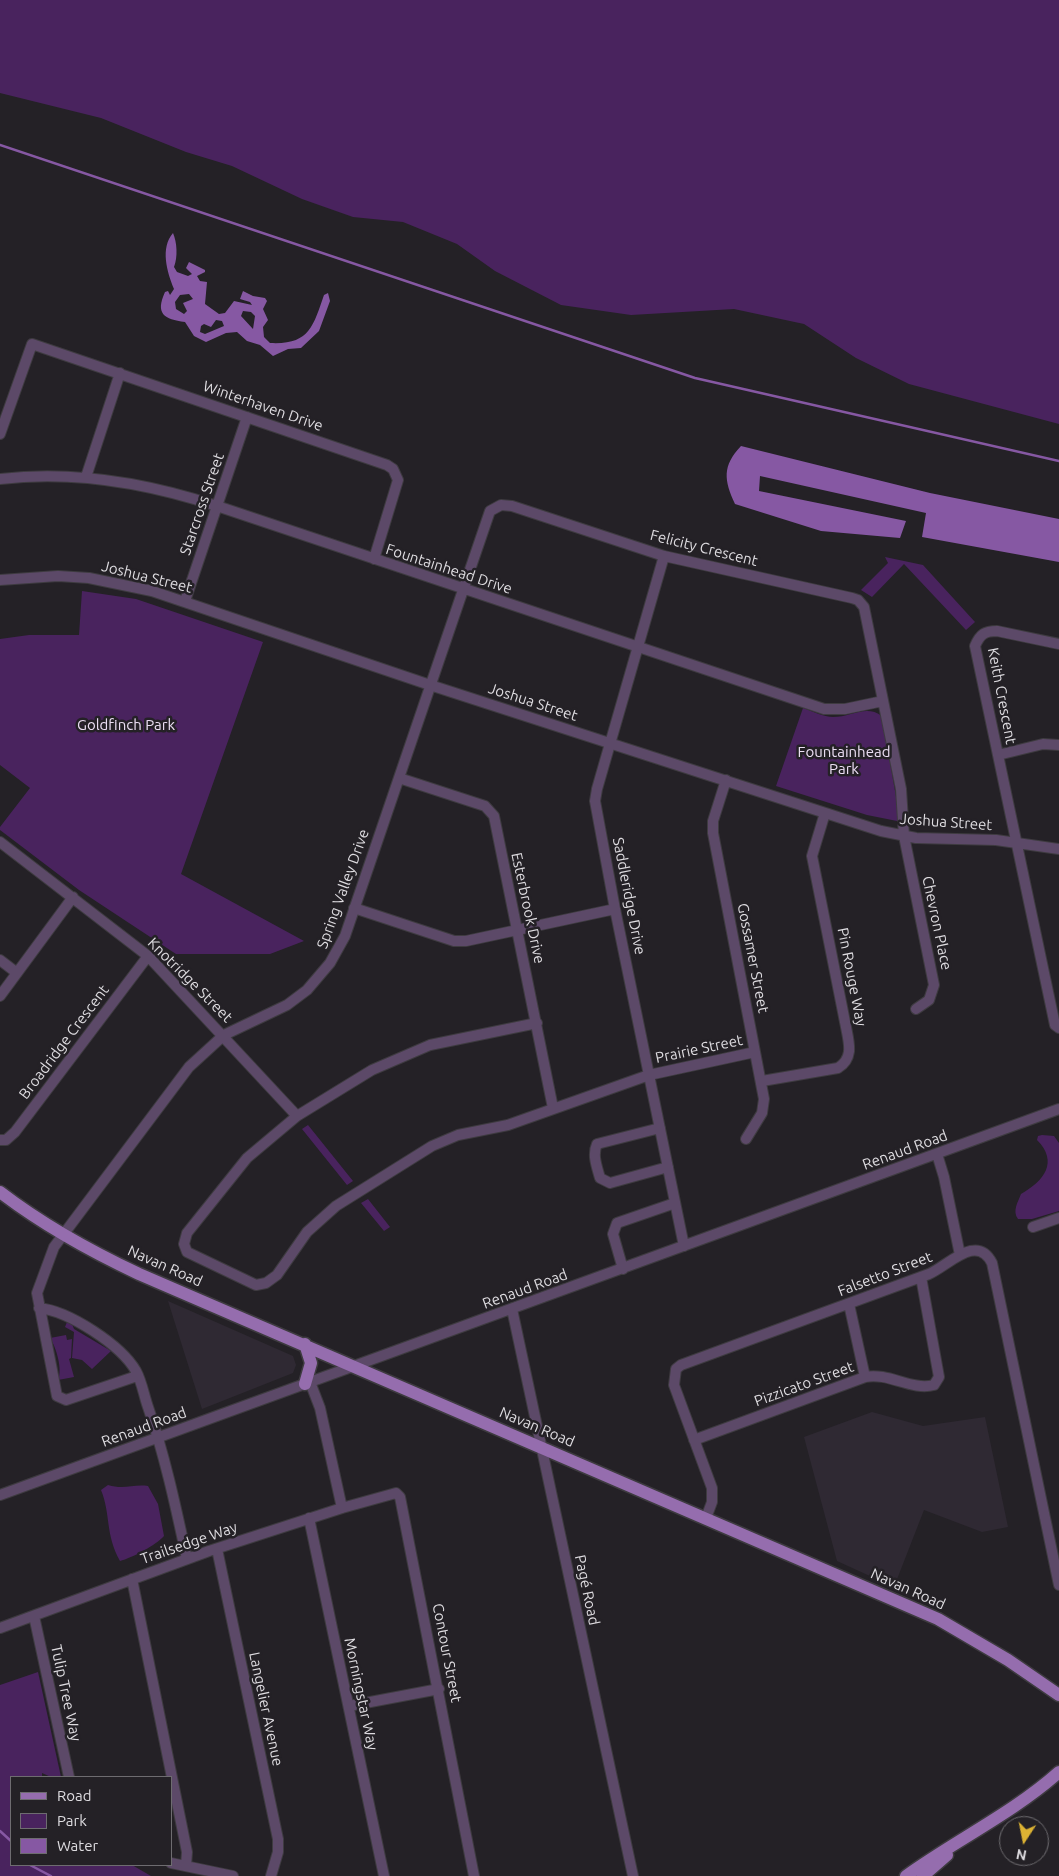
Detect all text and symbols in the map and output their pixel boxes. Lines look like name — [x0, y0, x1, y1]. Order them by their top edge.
street label: Winterhaven Drive — [201, 377, 325, 435]
street label: Starcross Street — [176, 451, 228, 557]
street label: Felicity Crescent — [648, 526, 760, 570]
street label: Fountainhead Drive — [384, 540, 514, 598]
street label: Joshua Street — [100, 557, 194, 597]
street label: Keith Crescent — [984, 646, 1020, 746]
street label: Joshua Street — [486, 679, 580, 725]
park label: Goldfinch Park — [77, 716, 175, 734]
park label: Fountainhead Park — [798, 743, 890, 778]
street label: Joshua Street — [899, 810, 993, 834]
street label: Spring Valley Drive — [313, 827, 373, 951]
street label: Saddleridge Drive — [609, 836, 649, 956]
street label: Esterbrook Drive — [507, 851, 549, 965]
street label: Chevron Place — [918, 874, 956, 972]
street label: Gossamer Street — [734, 901, 772, 1015]
street label: Pin Rouge Way — [834, 926, 870, 1028]
street label: Knotridge Street — [144, 934, 236, 1026]
street label: Broadridge Crescent — [15, 981, 113, 1103]
street label: Prairie Street — [654, 1031, 744, 1067]
street label: Renaud Road — [860, 1126, 950, 1174]
street label: Navan Road — [125, 1242, 205, 1290]
street label: Falsetto Street — [835, 1248, 935, 1300]
street label: Renaud Road — [480, 1265, 570, 1313]
street label: Pizzicato Street — [752, 1358, 856, 1410]
street label: Renaud Road — [99, 1403, 189, 1451]
street label: Navan Road — [497, 1403, 577, 1451]
street label: Trailsedge Way — [138, 1518, 240, 1568]
street label: Pagé Road — [571, 1553, 603, 1627]
street label: Navan Road — [868, 1565, 948, 1613]
street label: Contour Street — [429, 1602, 465, 1704]
street label: Morningstar Way — [340, 1636, 382, 1752]
street label: Tulip Tree Way — [47, 1643, 85, 1743]
street label: Langelier Avenue — [245, 1650, 287, 1768]
legend — [10, 1776, 172, 1866]
text: Road — [57, 1787, 92, 1804]
text: Park — [57, 1812, 87, 1829]
north arrow — [999, 1816, 1049, 1866]
text: Water — [57, 1837, 98, 1854]
text: N — [1015, 1846, 1028, 1864]

